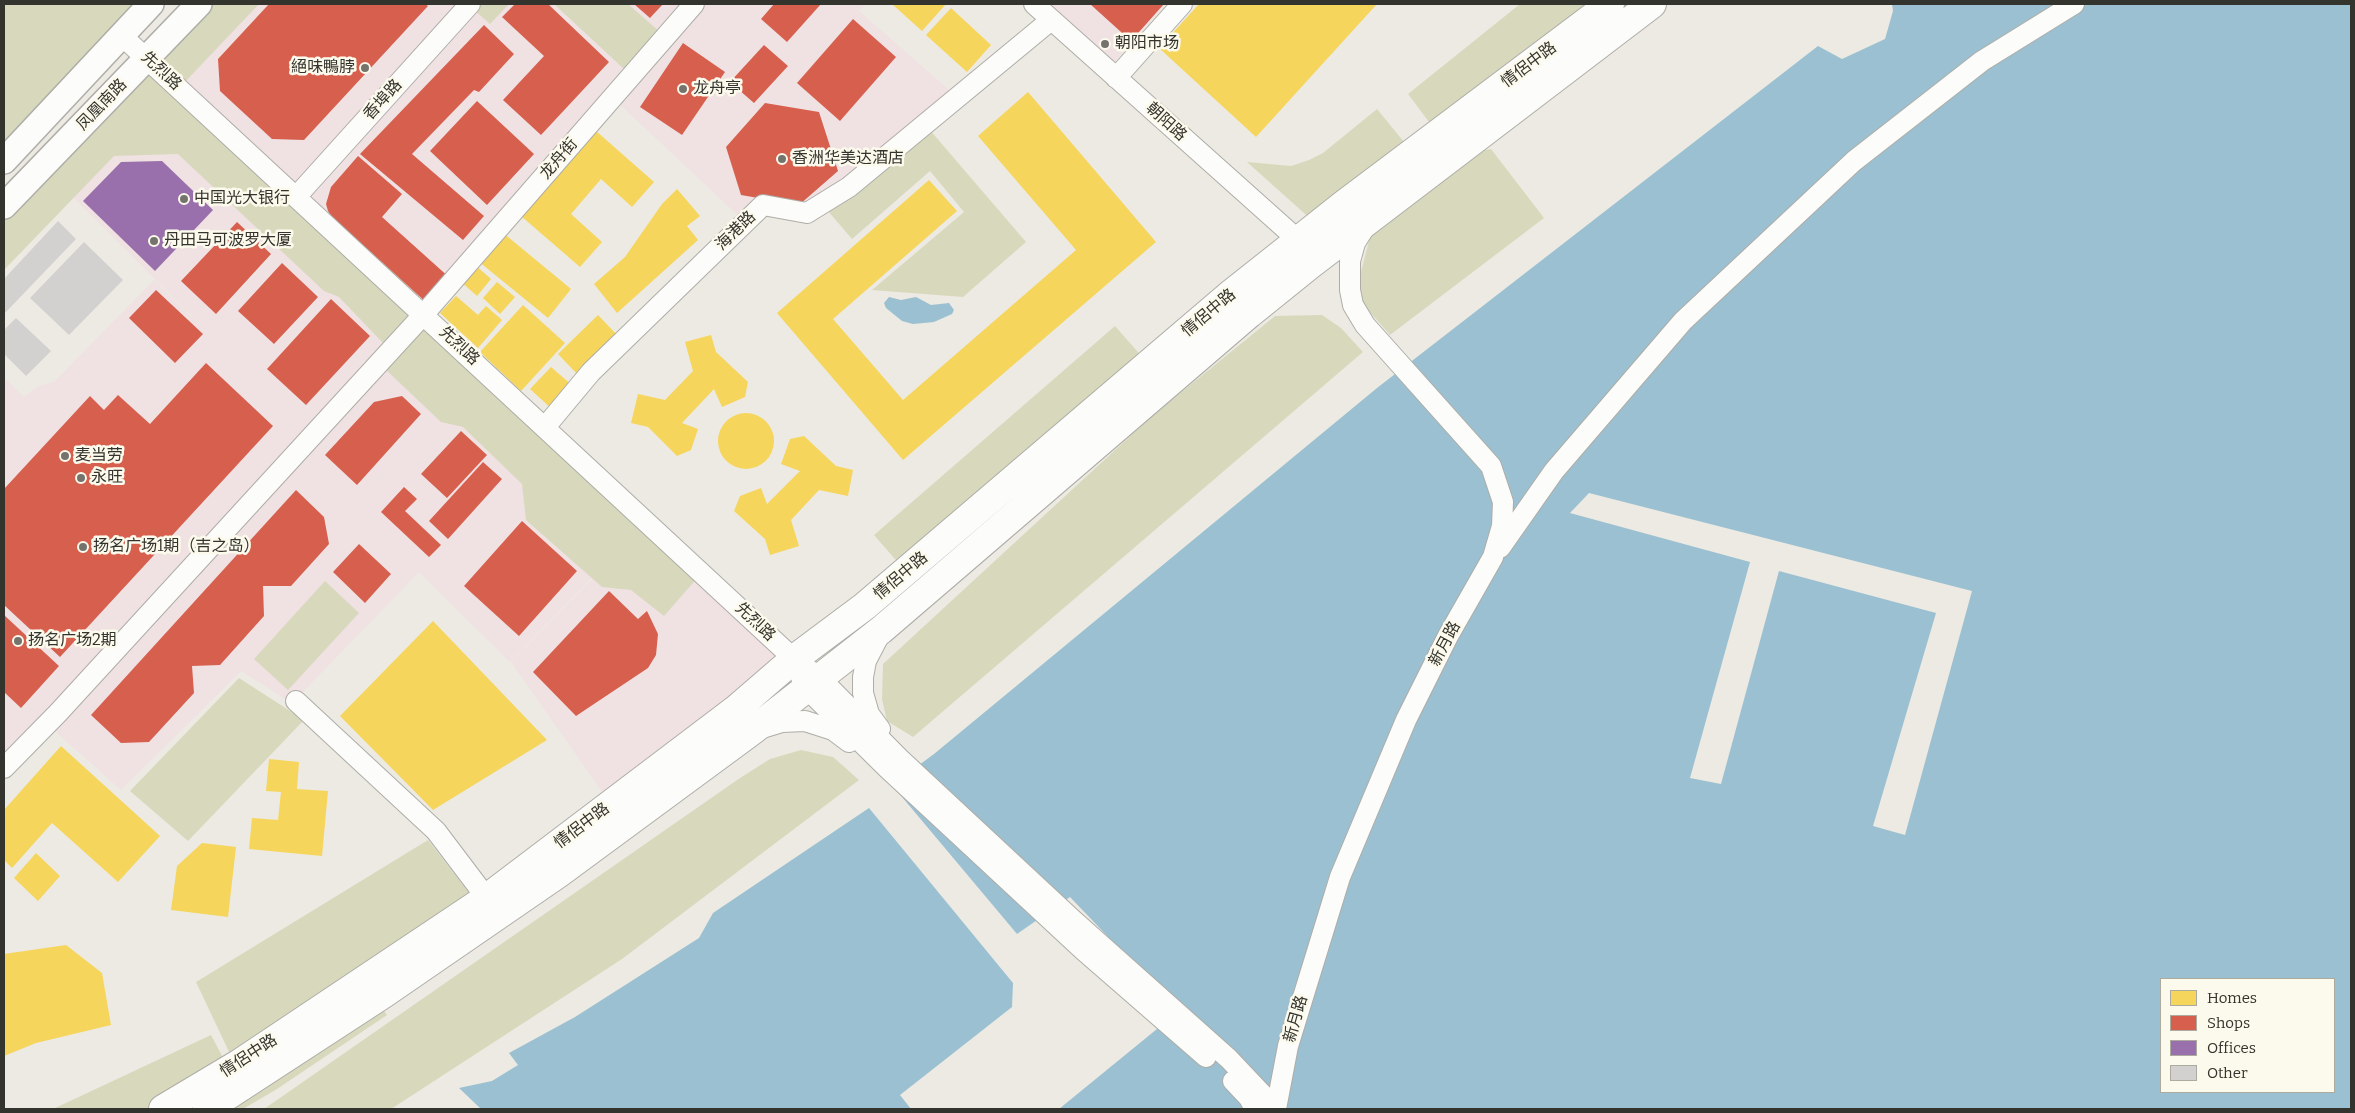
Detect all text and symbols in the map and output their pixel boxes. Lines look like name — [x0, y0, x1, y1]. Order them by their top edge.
place label: 朝阳市场 — [1115, 34, 1179, 54]
marker: 朝阳市场 — [1099, 38, 1111, 50]
street label: 情侶中路 — [1498, 38, 1560, 92]
street label: 先烈路 — [137, 48, 185, 94]
place label: 絕味鴨脖 — [291, 58, 355, 78]
marker: 絕味鴨脖 — [359, 62, 371, 74]
street label: 凤凰南路 — [73, 75, 131, 135]
street label: 香埠路 — [360, 76, 406, 124]
place label: 龙舟亭 — [693, 79, 741, 99]
marker: 龙舟亭 — [677, 83, 689, 95]
street label: 朝阳路 — [1142, 99, 1190, 145]
street label: 龙舟街 — [536, 135, 582, 183]
place label: 香洲华美达酒店 — [792, 149, 904, 169]
marker: 香洲华美达酒店 — [776, 153, 788, 165]
place label: 中国光大银行 — [194, 189, 290, 209]
marker: 中国光大银行 — [178, 193, 190, 205]
street label: 海港路 — [712, 207, 760, 255]
place label: 丹田马可波罗大厦 — [164, 231, 292, 251]
marker: 丹田马可波罗大厦 — [148, 235, 160, 247]
street label: 情侶中路 — [1178, 285, 1240, 341]
street label: 先烈路 — [435, 323, 483, 369]
place label: 麦当劳 — [75, 446, 123, 466]
marker: 麦当劳 — [59, 450, 71, 462]
place label: 永旺 — [91, 468, 123, 488]
marker: 永旺 — [75, 472, 87, 484]
place label: 扬名广场1期（吉之岛） — [93, 537, 259, 557]
marker: 扬名广场1期（吉之岛） — [77, 541, 89, 553]
street label: 情侶中路 — [870, 548, 932, 604]
street label: 先烈路 — [731, 599, 779, 645]
street label: 新月路 — [1425, 618, 1465, 670]
place label: 扬名广场2期 — [28, 631, 117, 651]
marker: 扬名广场2期 — [12, 635, 24, 647]
street label: 情侶中路 — [551, 799, 613, 853]
legend — [2160, 978, 2335, 1093]
text: Homes — [2207, 989, 2257, 1007]
street label: 新月路 — [1280, 993, 1312, 1045]
text: Shops — [2207, 1014, 2250, 1032]
street label: 情侶中路 — [217, 1031, 281, 1081]
text: Offices — [2207, 1039, 2256, 1057]
text: Other — [2207, 1064, 2248, 1082]

